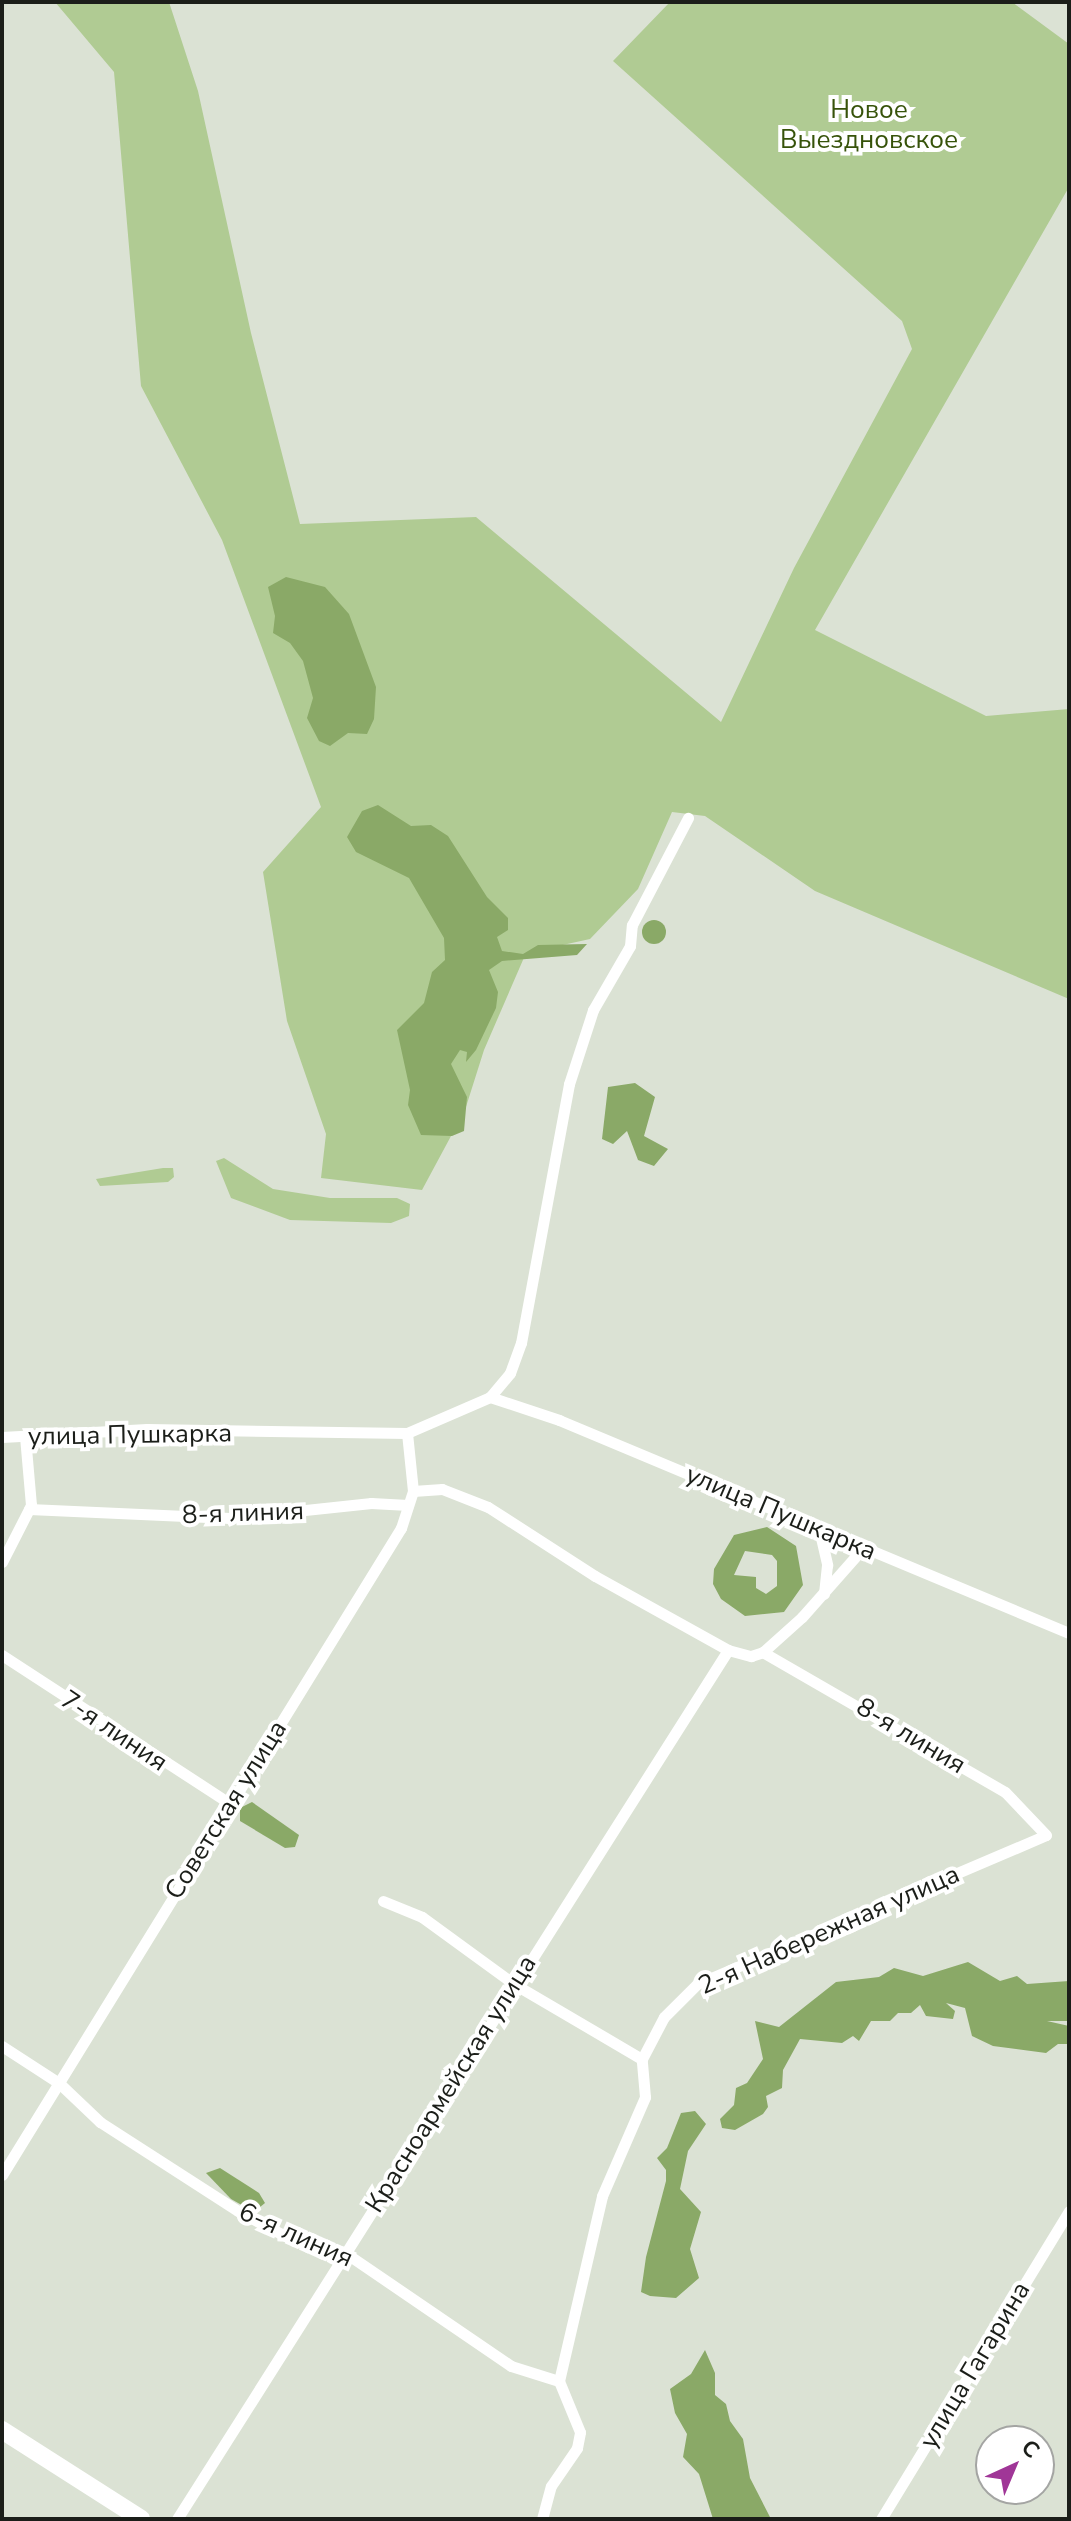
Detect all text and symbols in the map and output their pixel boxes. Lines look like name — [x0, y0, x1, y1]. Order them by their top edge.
park label: Новое Выездновское — [780, 94, 958, 156]
street label: улица Пушкарка — [28, 1418, 232, 1452]
street label: улица Пушкарка — [681, 1459, 881, 1567]
street label: 8-я линия — [182, 1495, 304, 1531]
street label: 7-я линия — [55, 1684, 173, 1778]
street label: 8-я линия — [851, 1691, 971, 1781]
street label: Советская улица — [158, 1715, 294, 1905]
street label: 2-я Набережная улица — [694, 1858, 964, 2002]
street label: Красноармейская улица — [359, 1950, 543, 2218]
street label: 6-я линия — [234, 2196, 358, 2274]
street label: улица Гагарина — [913, 2276, 1037, 2454]
north arrow — [975, 2425, 1055, 2505]
text: С — [1014, 2433, 1046, 2465]

